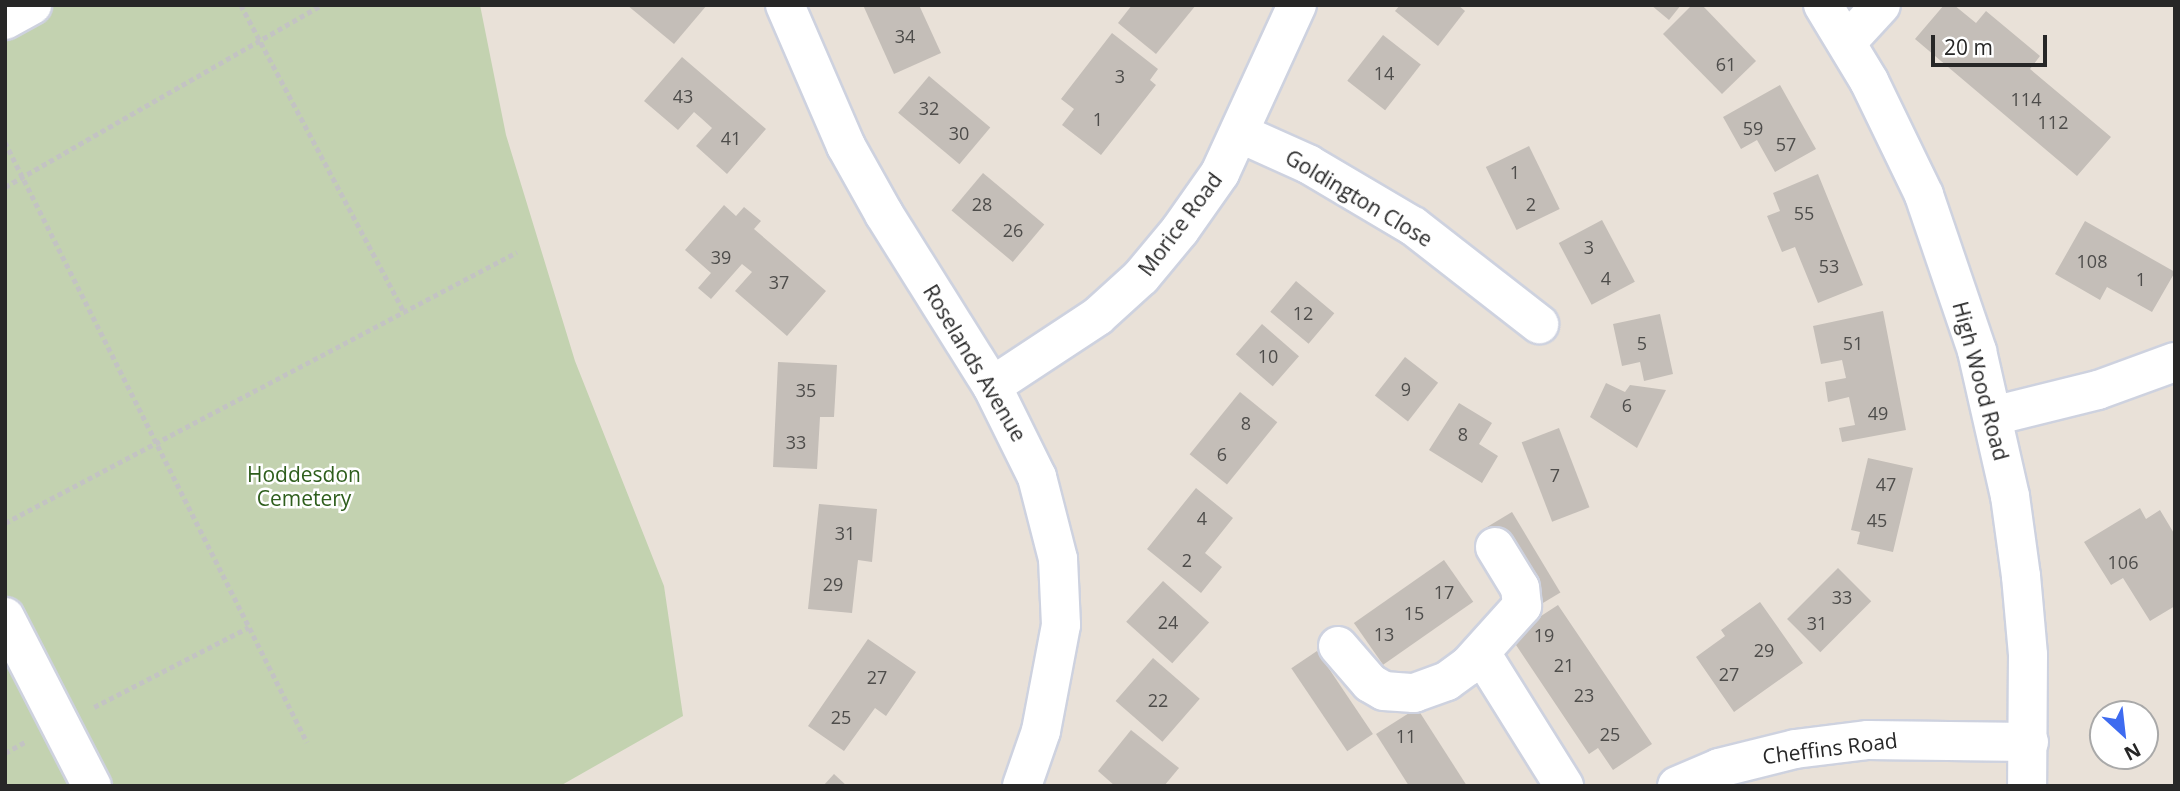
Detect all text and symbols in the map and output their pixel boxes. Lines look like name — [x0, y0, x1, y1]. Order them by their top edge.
scale bar — [1935, 21, 2050, 65]
house number: 34 — [895, 25, 915, 47]
text: 20 m — [1944, 33, 1993, 61]
house number: 61 — [1716, 53, 1736, 75]
house number: 14 — [1374, 62, 1394, 84]
house number: 3 — [1115, 65, 1125, 87]
house number: 43 — [673, 85, 693, 107]
house number: 114 — [2011, 88, 2041, 110]
house number: 32 — [919, 97, 939, 119]
house number: 1 — [1093, 108, 1103, 130]
house number: 112 — [2038, 111, 2068, 133]
house number: 59 — [1743, 117, 1763, 139]
house number: 30 — [949, 122, 969, 144]
house number: 41 — [721, 127, 741, 149]
house number: 57 — [1776, 133, 1796, 155]
street label: Goldington Close — [1281, 144, 1437, 252]
house number: 1 — [1510, 161, 1520, 183]
street label: Morice Road — [1133, 167, 1227, 281]
house number: 28 — [972, 193, 992, 215]
house number: 2 — [1526, 193, 1536, 215]
house number: 55 — [1794, 202, 1814, 224]
house number: 26 — [1003, 219, 1023, 241]
house number: 3 — [1584, 236, 1594, 258]
house number: 39 — [711, 246, 731, 268]
house number: 108 — [2077, 250, 2107, 272]
house number: 53 — [1819, 255, 1839, 277]
house number: 4 — [1601, 267, 1611, 289]
house number: 1 — [2136, 268, 2146, 290]
house number: 37 — [769, 271, 789, 293]
street label: Roselands Avenue — [918, 280, 1032, 446]
street label: High Wood Road — [1948, 299, 2014, 463]
house number: 12 — [1293, 302, 1313, 324]
house number: 5 — [1637, 332, 1647, 354]
house number: 51 — [1843, 332, 1863, 354]
house number: 10 — [1258, 345, 1278, 367]
house number: 9 — [1401, 378, 1411, 400]
house number: 35 — [796, 379, 816, 401]
house number: 6 — [1622, 394, 1632, 416]
house number: 49 — [1868, 402, 1888, 424]
house number: 8 — [1241, 412, 1251, 434]
house number: 8 — [1458, 423, 1468, 445]
house number: 33 — [786, 431, 806, 453]
house number: 6 — [1217, 443, 1227, 465]
park label: Hoddesdon Cemetery — [247, 461, 361, 511]
house number: 7 — [1550, 464, 1560, 486]
house number: 47 — [1876, 473, 1896, 495]
house number: 4 — [1197, 507, 1207, 529]
house number: 45 — [1867, 509, 1887, 531]
house number: 31 — [835, 522, 855, 544]
house number: 2 — [1182, 549, 1192, 571]
house number: 106 — [2108, 551, 2138, 573]
house number: 29 — [823, 573, 843, 595]
house number: 17 — [1434, 581, 1454, 603]
house number: 33 — [1832, 586, 1852, 608]
house number: 15 — [1404, 602, 1424, 624]
house number: 24 — [1158, 611, 1178, 633]
house number: 31 — [1807, 612, 1827, 634]
house number: 13 — [1374, 623, 1394, 645]
house number: 19 — [1534, 624, 1554, 646]
house number: 29 — [1754, 639, 1774, 661]
house number: 21 — [1554, 654, 1574, 676]
house number: 27 — [1719, 663, 1739, 685]
house number: 27 — [867, 666, 887, 688]
house number: 23 — [1574, 684, 1594, 706]
house number: 22 — [1148, 689, 1168, 711]
north arrow — [2089, 700, 2159, 770]
house number: 25 — [831, 706, 851, 728]
house number: 25 — [1600, 723, 1620, 745]
house number: 11 — [1396, 725, 1416, 747]
street label: Cheffins Road — [1761, 727, 1899, 769]
text: N — [2120, 737, 2145, 767]

